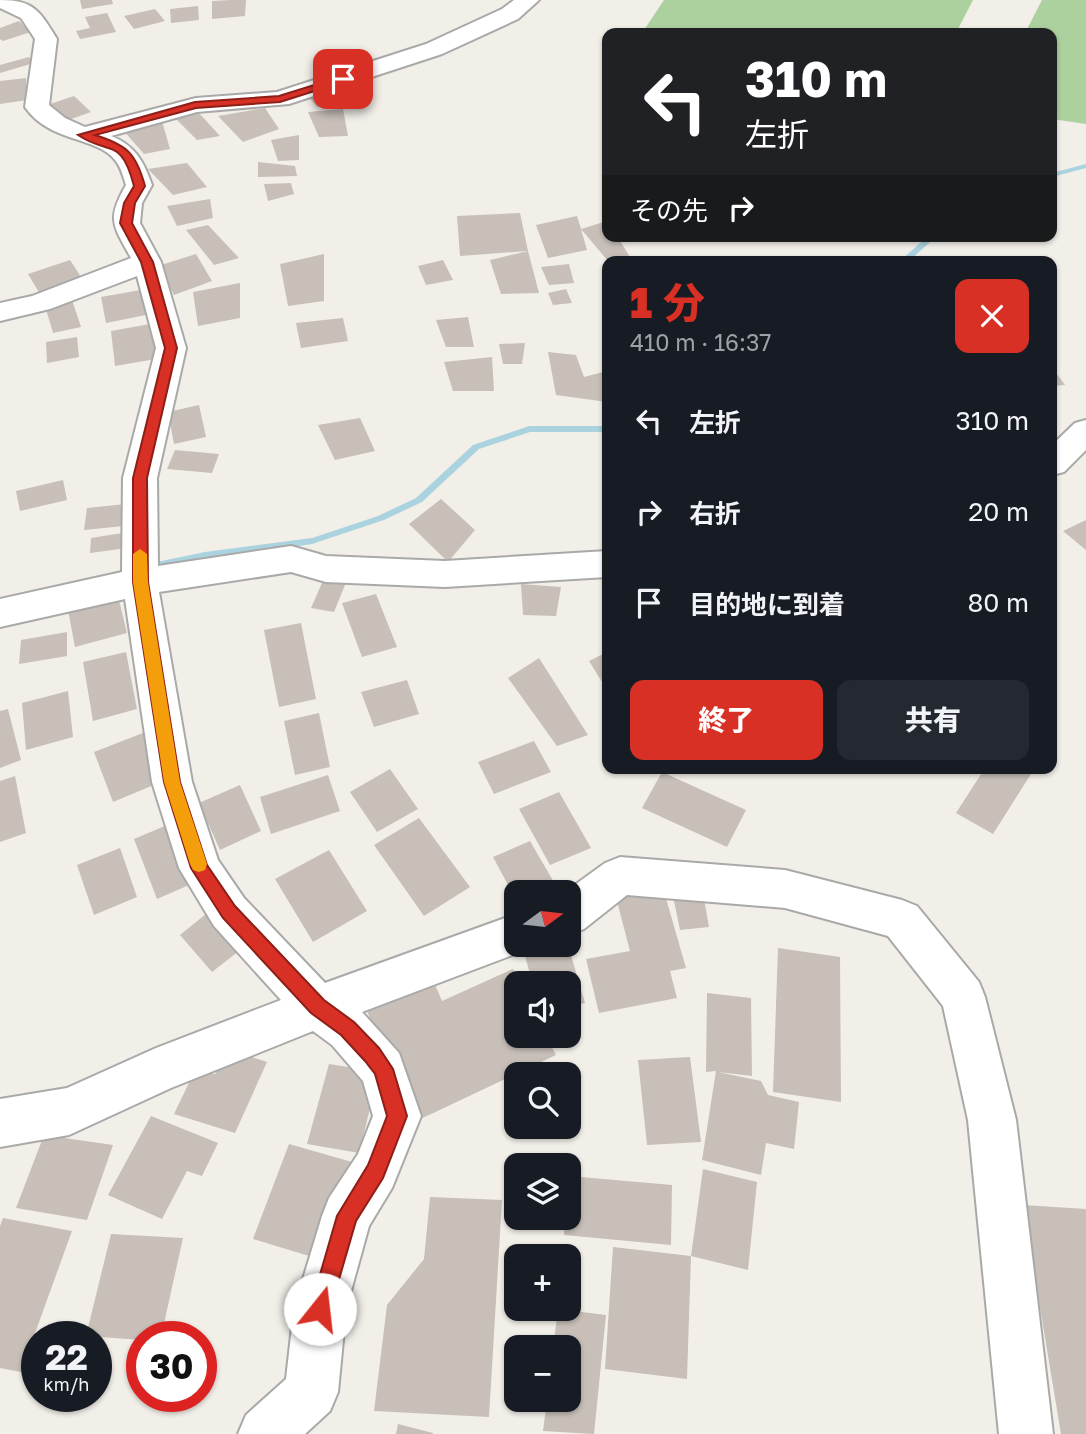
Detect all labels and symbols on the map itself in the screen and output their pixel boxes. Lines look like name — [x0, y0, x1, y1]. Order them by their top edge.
pin — [313, 49, 373, 109]
north arrow — [504, 880, 581, 957]
position arrow — [283, 1272, 357, 1346]
speed limit sign: 30 — [126, 1321, 217, 1412]

